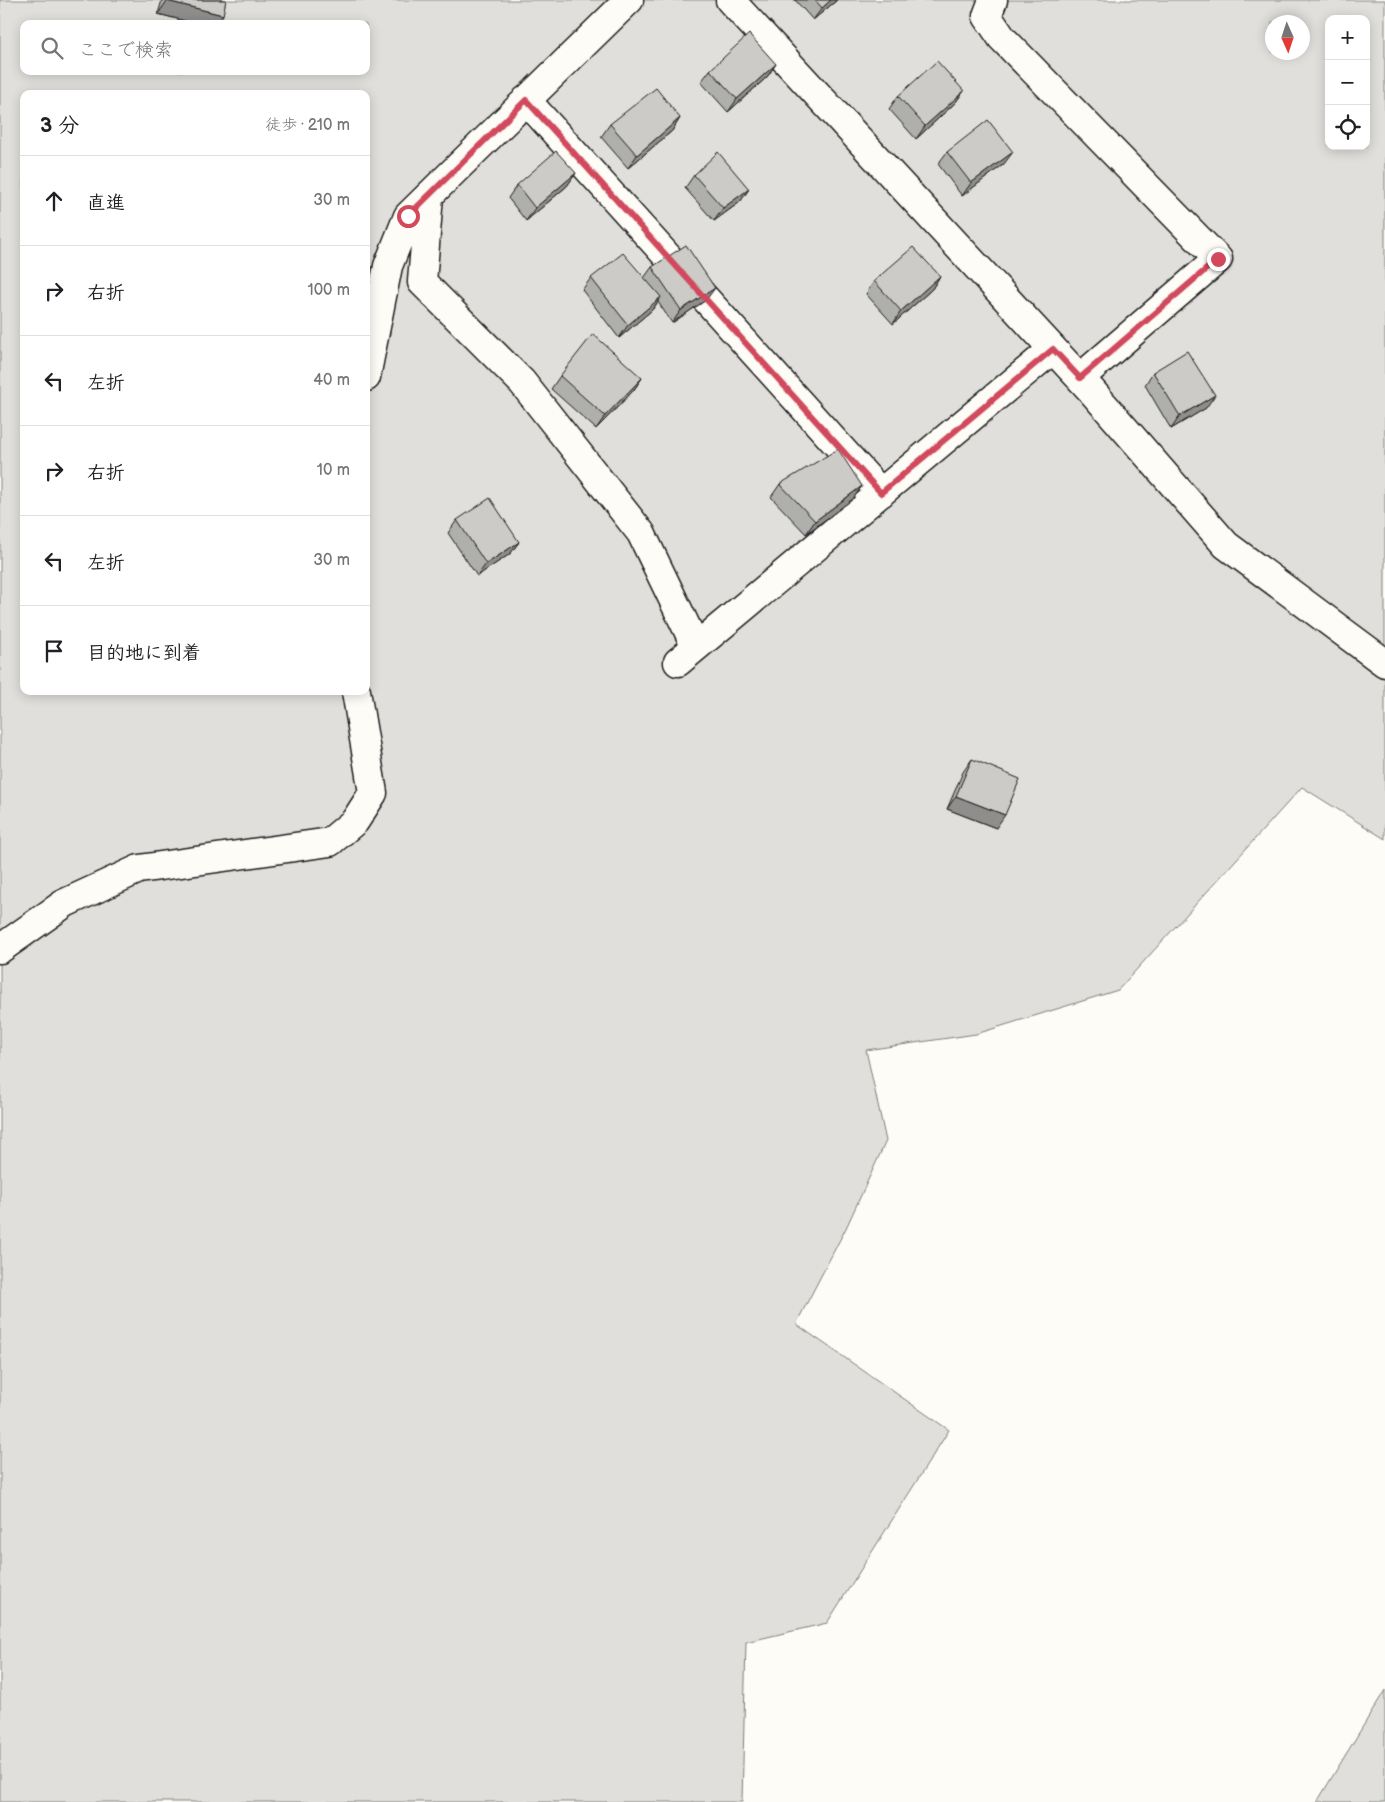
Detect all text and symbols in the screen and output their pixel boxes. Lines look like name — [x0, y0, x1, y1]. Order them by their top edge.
north arrow — [1265, 15, 1310, 60]
map controls — [1325, 15, 1370, 150]
button: + — [1325, 15, 1370, 60]
search box — [20, 20, 370, 75]
icon: search — [38, 34, 66, 62]
text: ここで検索 — [78, 39, 173, 62]
button: − — [1325, 60, 1370, 105]
button: locate — [1325, 105, 1370, 150]
text: 3 分 — [40, 113, 79, 138]
text: 徒歩 · 210 m — [265, 116, 350, 135]
icon: ahead — [40, 187, 68, 215]
text: 30 m — [313, 191, 350, 210]
text: 直進 — [87, 192, 125, 215]
route start — [397, 205, 420, 228]
route end — [1207, 248, 1230, 271]
icon: right — [40, 277, 68, 305]
text: 100 m — [307, 281, 350, 300]
text: 右折 — [87, 282, 125, 305]
icon: left — [40, 367, 68, 395]
text: 40 m — [313, 371, 350, 390]
text: 左折 — [87, 372, 125, 395]
icon: right — [40, 457, 68, 485]
text: 10 m — [317, 461, 350, 480]
text: 右折 — [87, 462, 125, 485]
icon: left — [40, 547, 68, 575]
text: 30 m — [313, 551, 350, 570]
text: 左折 — [87, 552, 125, 575]
icon: arrive — [40, 637, 68, 665]
text: 目的地に到着 — [87, 642, 201, 665]

